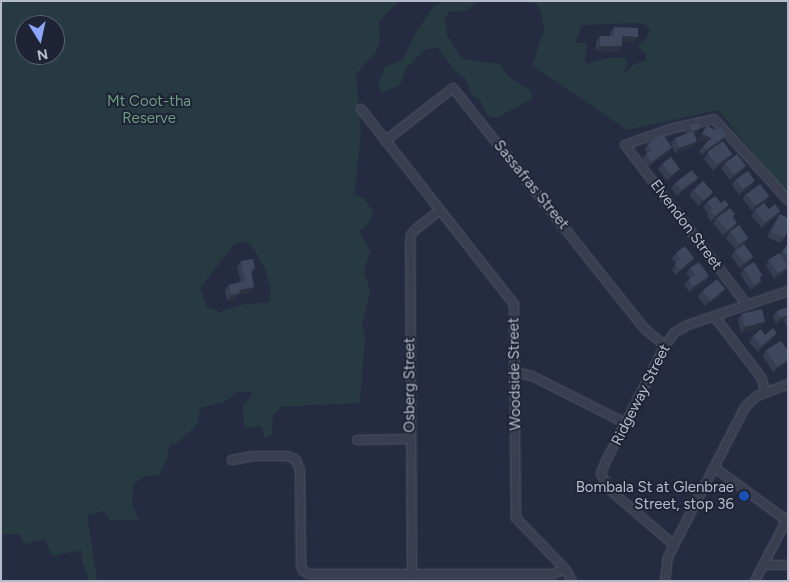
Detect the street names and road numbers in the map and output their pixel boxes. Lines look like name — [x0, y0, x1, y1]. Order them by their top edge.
street label: Sassafras Street — [490, 137, 572, 233]
street label: Elvendon Street — [646, 176, 726, 274]
street label: Woodside Street — [505, 317, 525, 431]
street label: Osberg Street — [401, 337, 419, 433]
street label: Ridgeway Street — [608, 341, 674, 449]

